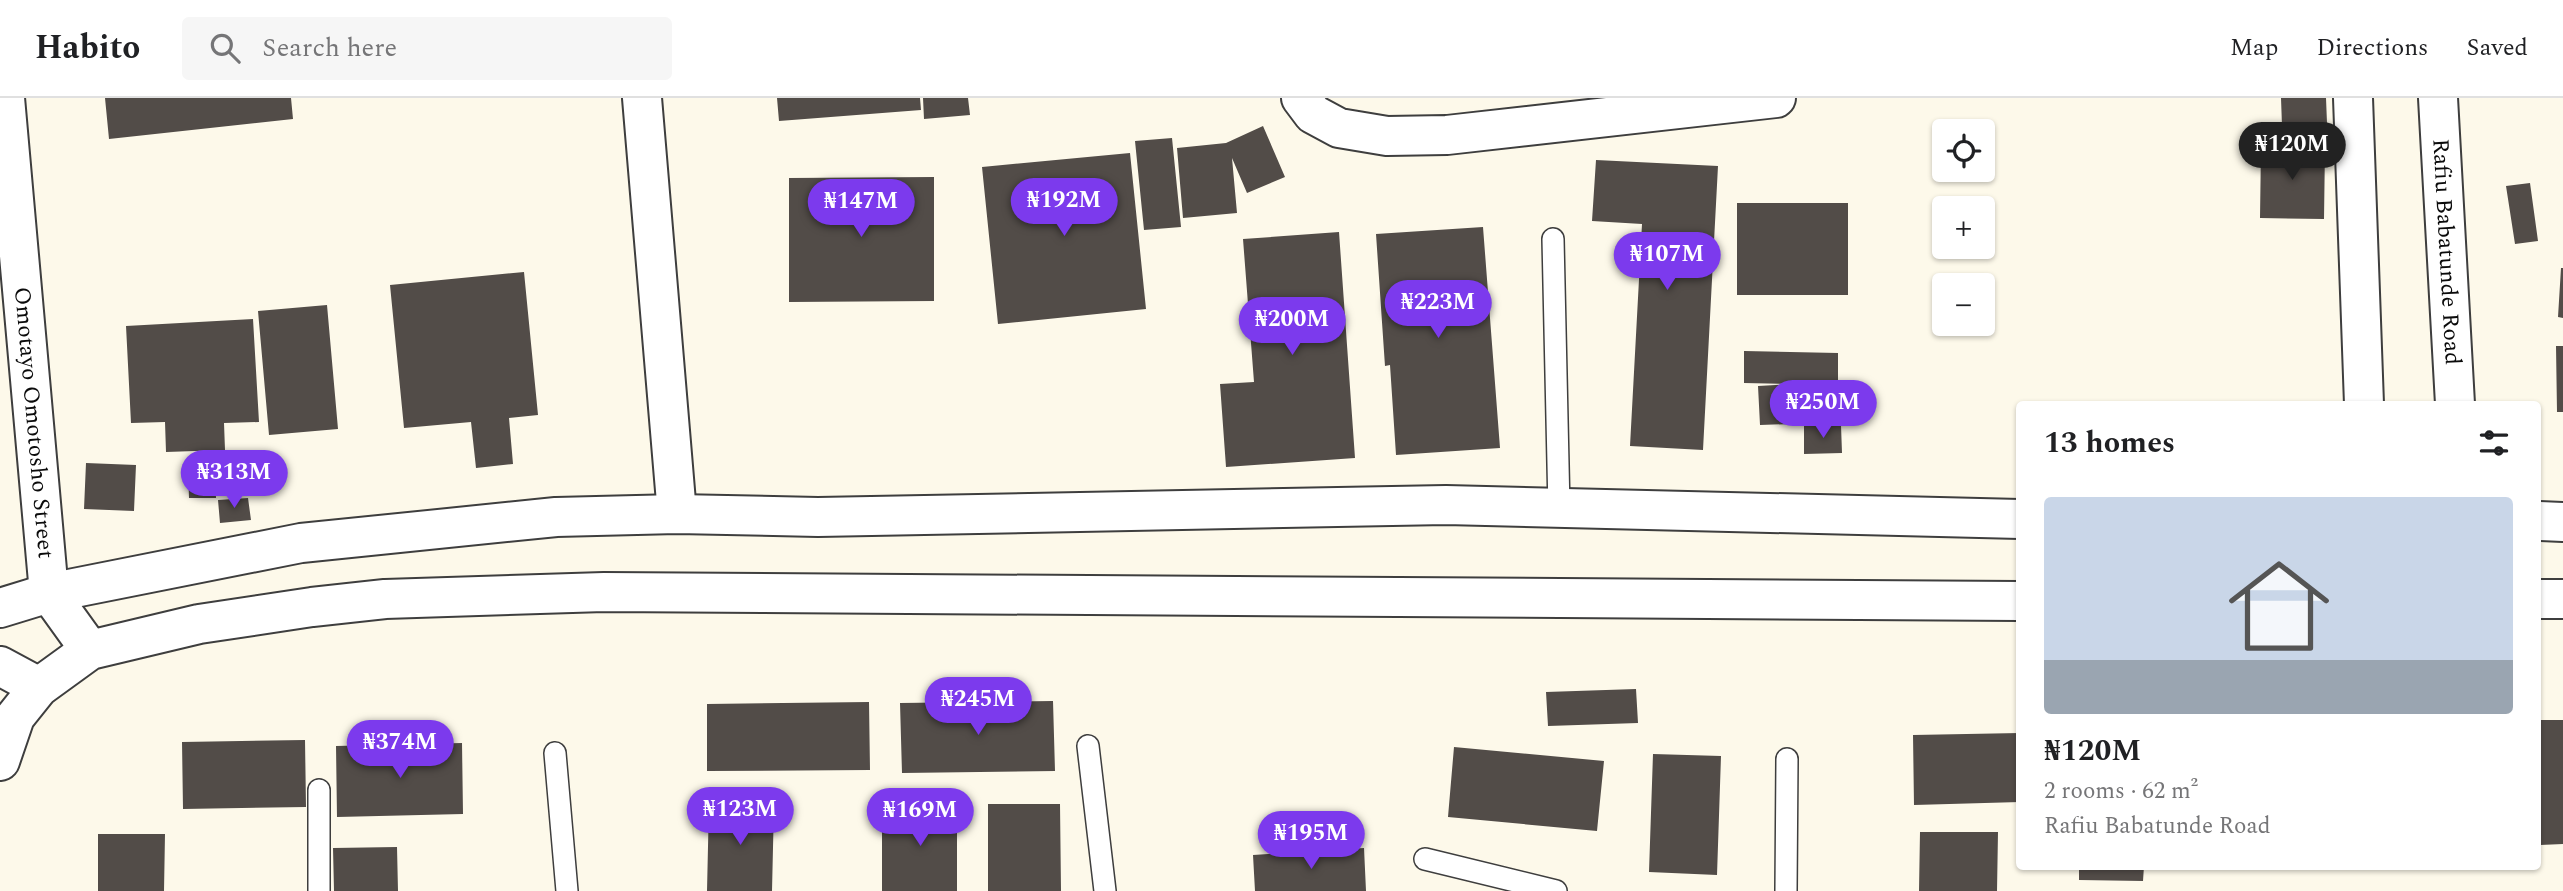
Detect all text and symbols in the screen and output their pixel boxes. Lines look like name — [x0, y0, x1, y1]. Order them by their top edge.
search box — [182, 17, 672, 80]
text: Habito — [35, 23, 140, 73]
text: Search here — [262, 28, 397, 68]
icon: search — [206, 29, 244, 67]
text: Map — [2230, 30, 2278, 66]
text: Directions — [2316, 30, 2428, 66]
text: Saved — [2466, 30, 2528, 66]
map controls — [1932, 119, 1995, 336]
button: locate — [1932, 119, 1995, 182]
pin: ₦120M — [2243, 122, 2341, 182]
text: ₦120M — [2255, 127, 2329, 162]
street label: Rafiu Babatunde Road — [2423, 138, 2470, 366]
pin: ₦192M — [1015, 178, 1113, 238]
pin: ₦147M — [812, 180, 910, 239]
text: ₦192M — [1027, 183, 1101, 218]
text: ₦147M — [824, 184, 898, 219]
button: + — [1932, 196, 1995, 259]
pin: ₦107M — [1618, 232, 1716, 292]
text: ₦107M — [1630, 237, 1704, 272]
button: − — [1932, 273, 1995, 336]
pin: ₦223M — [1389, 280, 1487, 340]
street label: Omotayo Omotosho Street — [4, 285, 63, 560]
text: ₦223M — [1401, 285, 1475, 320]
pin: ₦200M — [1243, 298, 1341, 357]
text: ₦200M — [1255, 302, 1329, 337]
pin: ₦250M — [1774, 380, 1872, 440]
text: ₦250M — [1786, 385, 1860, 420]
text: 13 homes — [2044, 420, 2175, 466]
icon: filters — [2475, 424, 2513, 462]
pin: ₦313M — [185, 450, 283, 510]
text: ₦313M — [197, 455, 271, 490]
icon: home — [2216, 543, 2342, 669]
pin: ₦245M — [929, 678, 1027, 737]
text: ₦245M — [941, 682, 1015, 717]
pin: ₦374M — [351, 720, 449, 780]
text: ₦374M — [363, 725, 437, 760]
text: ₦120M — [2044, 728, 2141, 774]
text: 2 rooms · 62 m² — [2044, 774, 2198, 809]
pin: ₦123M — [691, 788, 789, 847]
pin: ₦169M — [871, 788, 969, 848]
text: ₦123M — [703, 792, 777, 827]
text: ₦169M — [883, 793, 957, 828]
text: Rafiu Babatunde Road — [2044, 809, 2271, 844]
pin: ₦195M — [1262, 812, 1360, 871]
text: ₦195M — [1274, 816, 1348, 851]

